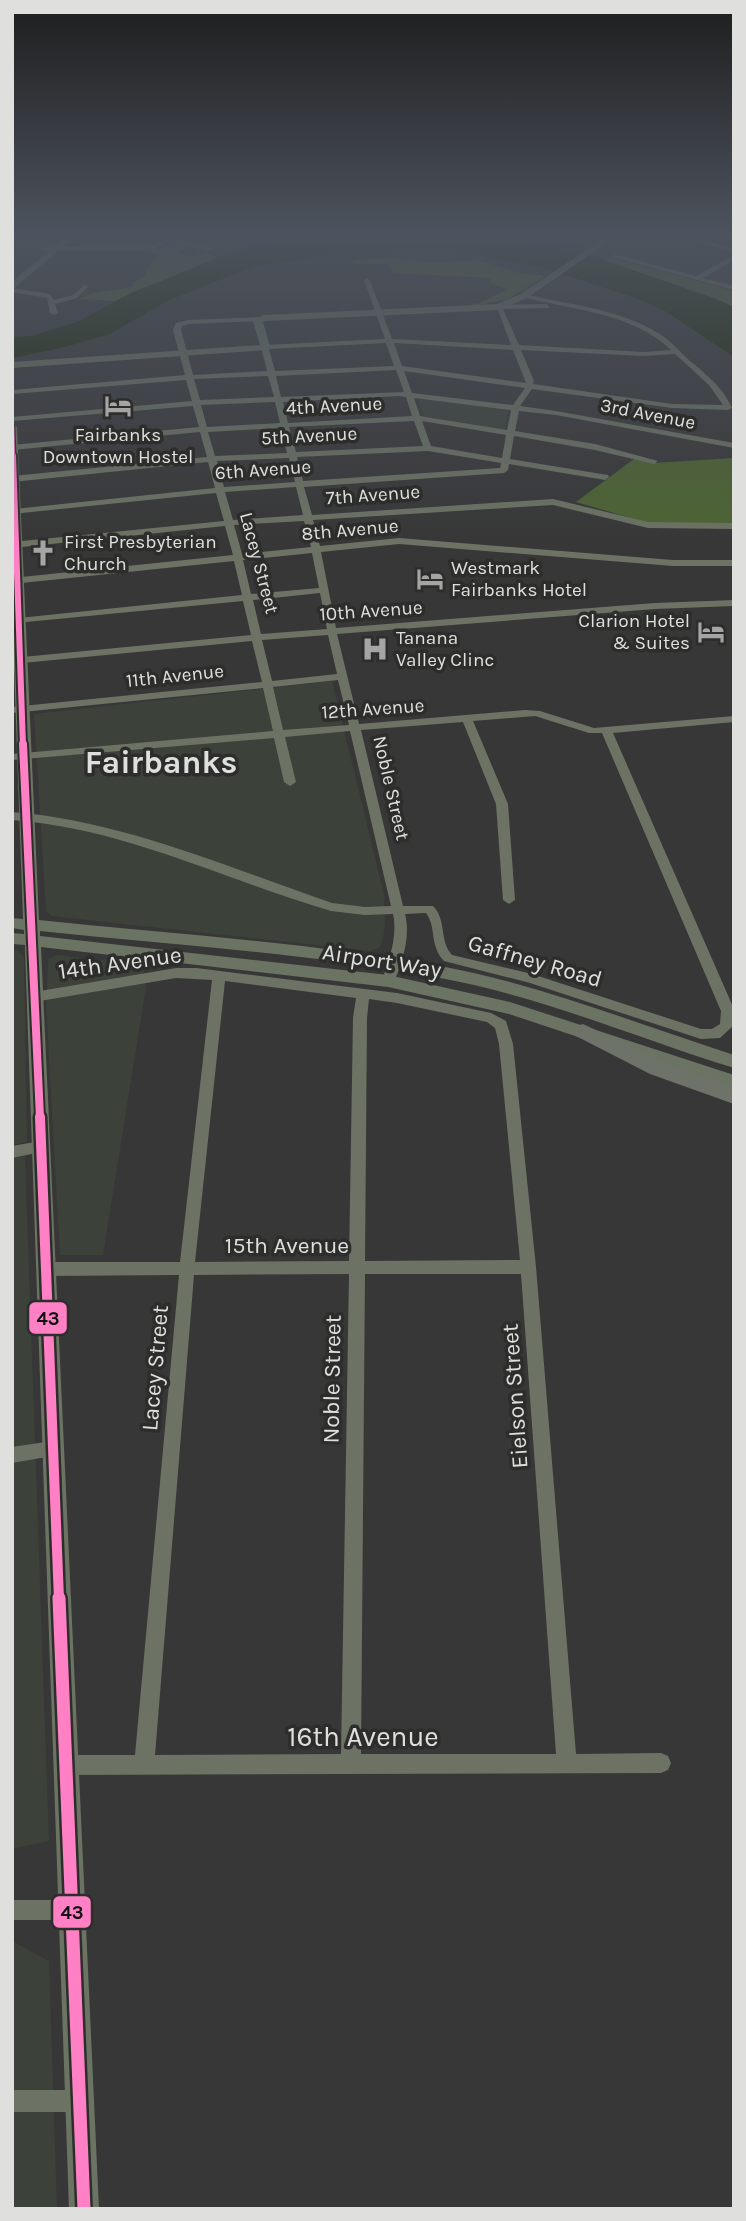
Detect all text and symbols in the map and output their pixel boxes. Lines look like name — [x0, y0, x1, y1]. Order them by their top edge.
hotel icon: Fairbanks Downtown Hostel — [103, 391, 133, 421]
street label: 4th Avenue — [285, 392, 383, 420]
street label: 3rd Avenue — [599, 394, 697, 434]
street label: 5th Avenue — [260, 422, 358, 450]
place label: Fairbanks Downtown Hostel — [43, 424, 193, 468]
street label: 6th Avenue — [214, 456, 312, 484]
street label: 7th Avenue — [325, 481, 421, 509]
street label: Lacey Street — [235, 510, 283, 616]
street label: 8th Avenue — [301, 515, 399, 545]
place label: First Presbyterian Church — [64, 531, 217, 575]
church icon: First Presbyterian Church — [28, 538, 58, 568]
place label: Westmark Fairbanks Hotel — [451, 557, 587, 601]
hotel icon: Westmark Fairbanks Hotel — [415, 564, 445, 594]
street label: 10th Avenue — [319, 596, 423, 626]
place label: Clarion Hotel & Suites — [578, 610, 690, 654]
hotel icon: Clarion Hotel & Suites — [696, 617, 726, 647]
place label: Tanana Valley Clinc — [396, 627, 494, 671]
hospital icon: Tanana Valley Clinc — [360, 634, 390, 664]
street label: 11th Avenue — [125, 660, 225, 692]
street label: 12th Avenue — [321, 694, 425, 724]
street label: Noble Street — [368, 734, 414, 842]
district label: Fairbanks — [85, 744, 237, 781]
street label: Gaffney Road — [465, 929, 605, 993]
street label: Airport Way — [321, 938, 444, 984]
street label: 14th Avenue — [57, 941, 183, 985]
street label: 15th Avenue — [225, 1232, 349, 1259]
line badge: 43 — [28, 1301, 68, 1335]
street label: Lacey Street — [136, 1304, 174, 1432]
text: 43 — [36, 1308, 60, 1330]
street label: Noble Street — [317, 1314, 347, 1444]
street label: Eielson Street — [496, 1322, 534, 1469]
street label: 16th Avenue — [287, 1720, 439, 1753]
line badge: 43 — [52, 1895, 92, 1929]
text: 43 — [60, 1902, 84, 1924]

